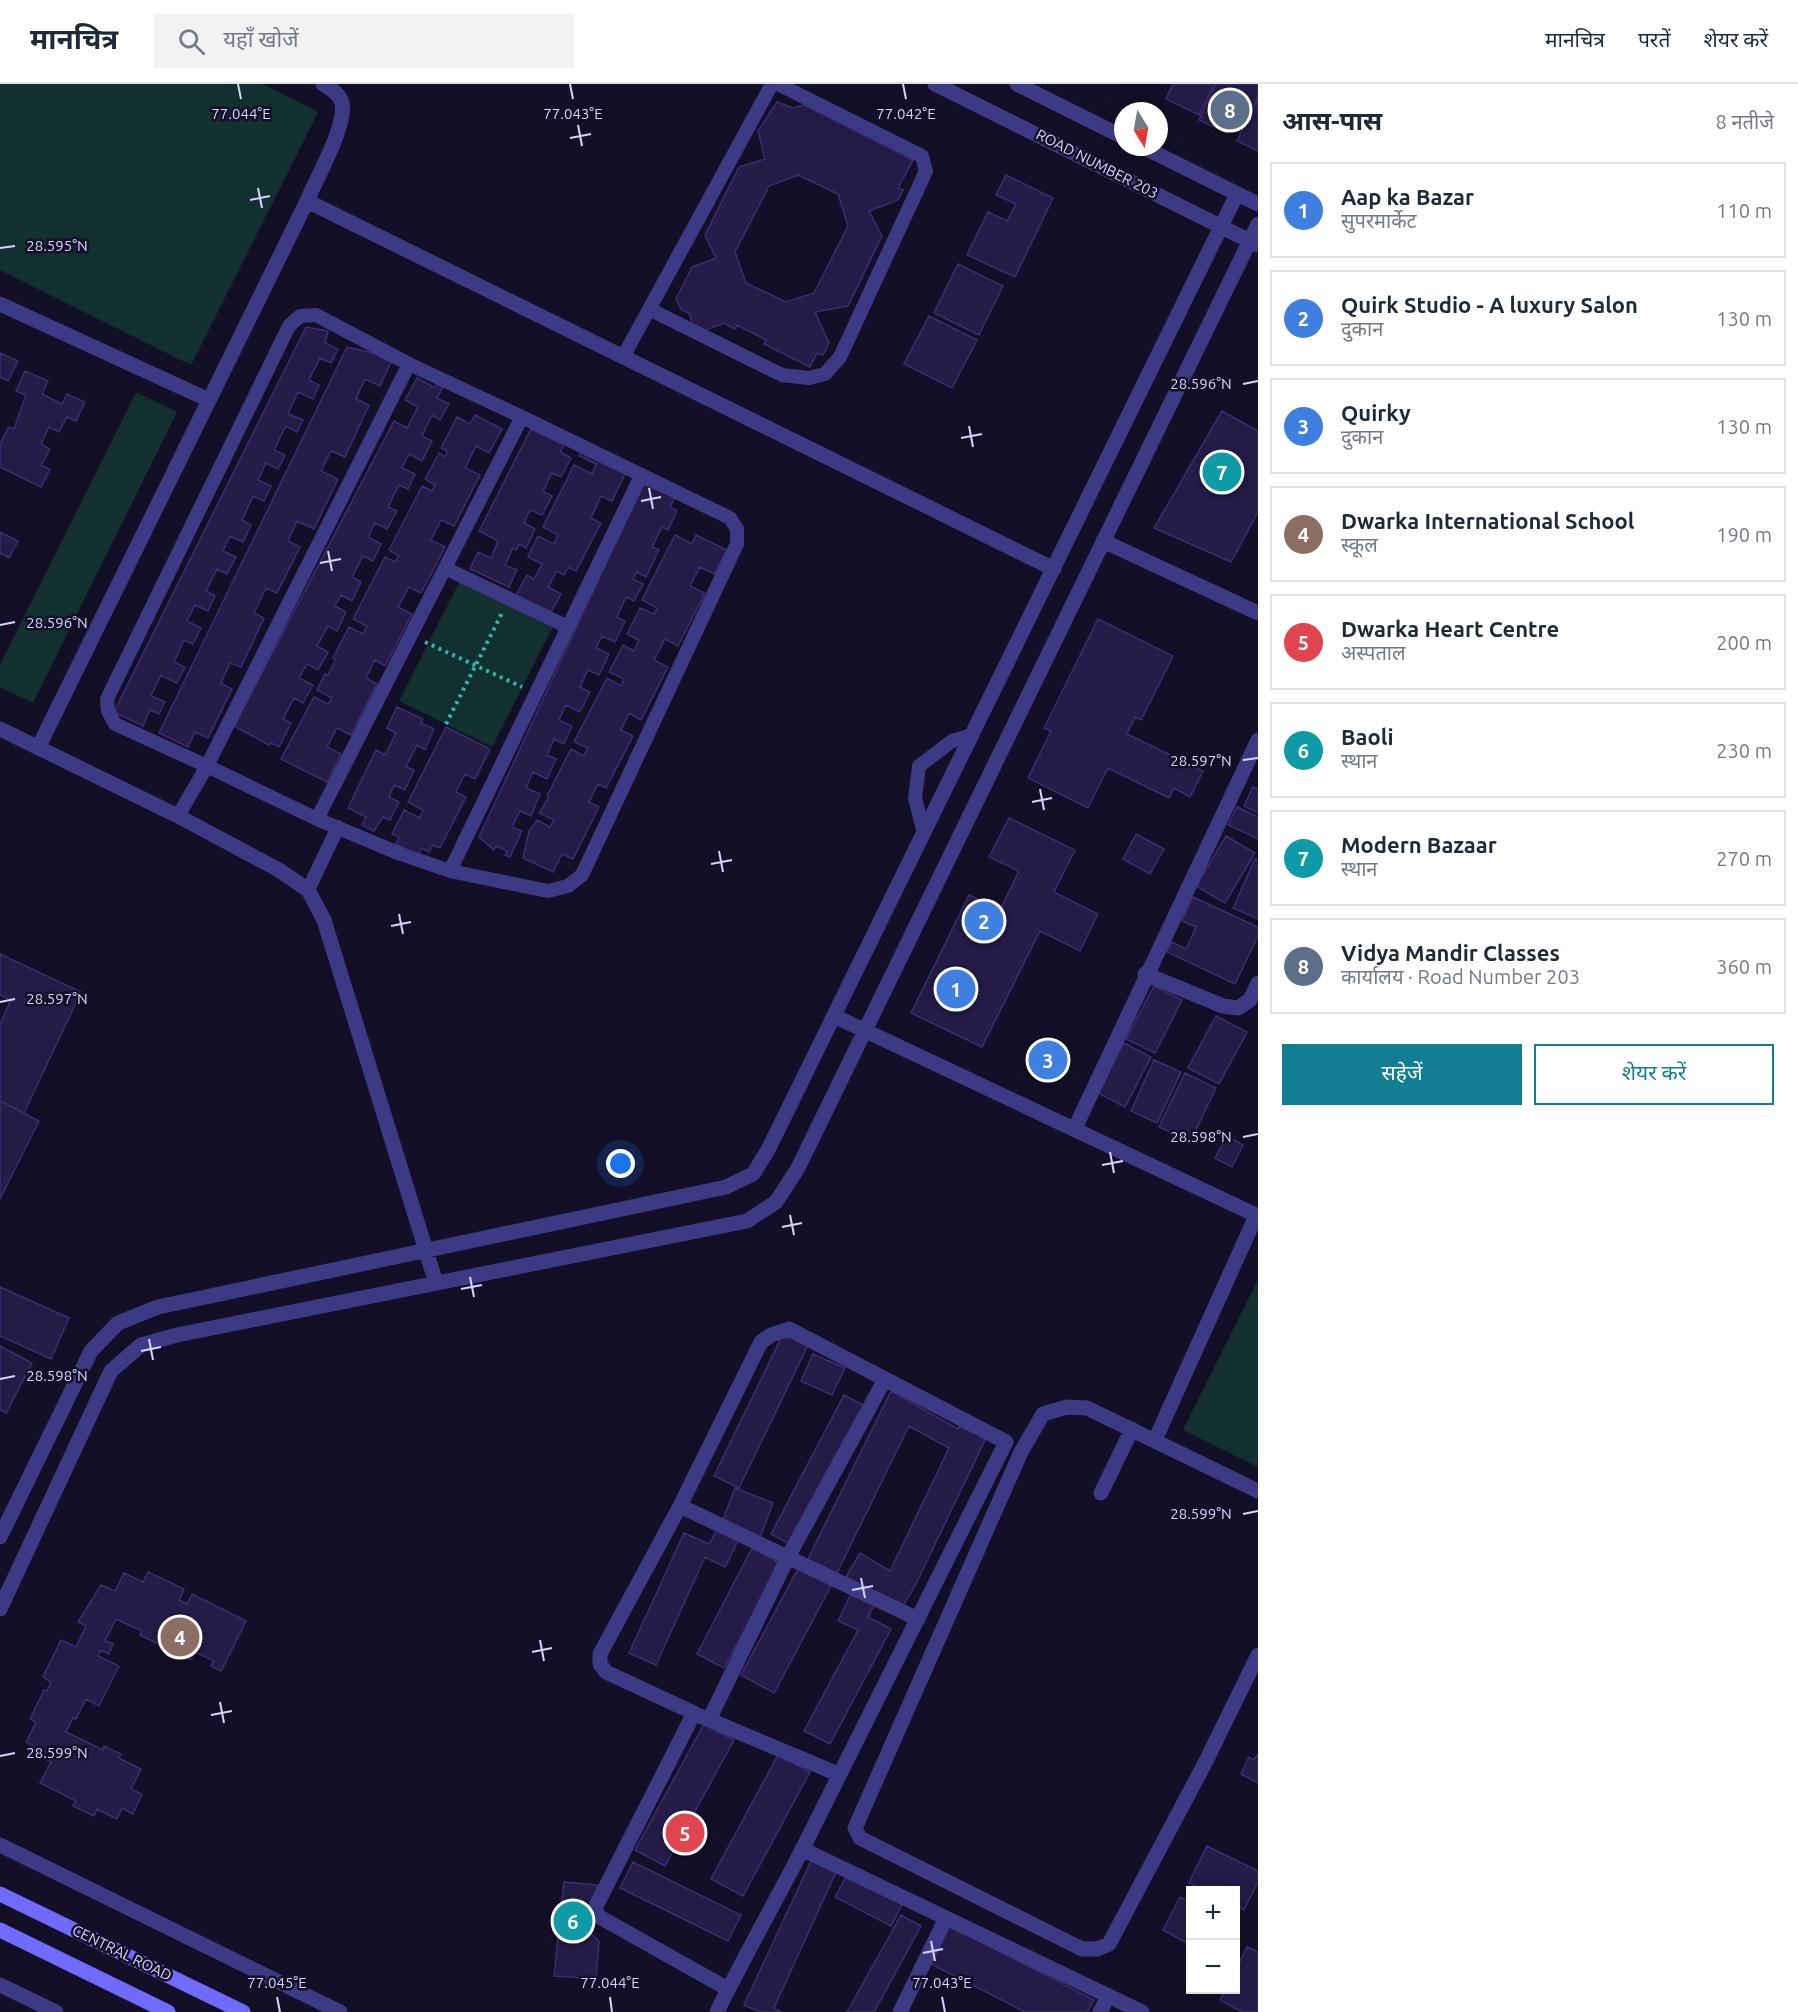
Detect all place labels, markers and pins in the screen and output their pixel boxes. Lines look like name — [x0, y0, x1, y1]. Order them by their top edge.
pin: 8 — [1210, 87, 1250, 132]
pin: 7 — [1202, 450, 1242, 494]
pin: 2 — [964, 898, 1004, 944]
pin: 1 — [936, 966, 976, 1012]
pin: 3 — [1028, 1038, 1068, 1082]
pin: 4 — [160, 1614, 200, 1660]
pin: 5 — [666, 1810, 704, 1856]
pin: 6 — [554, 1898, 592, 1944]

